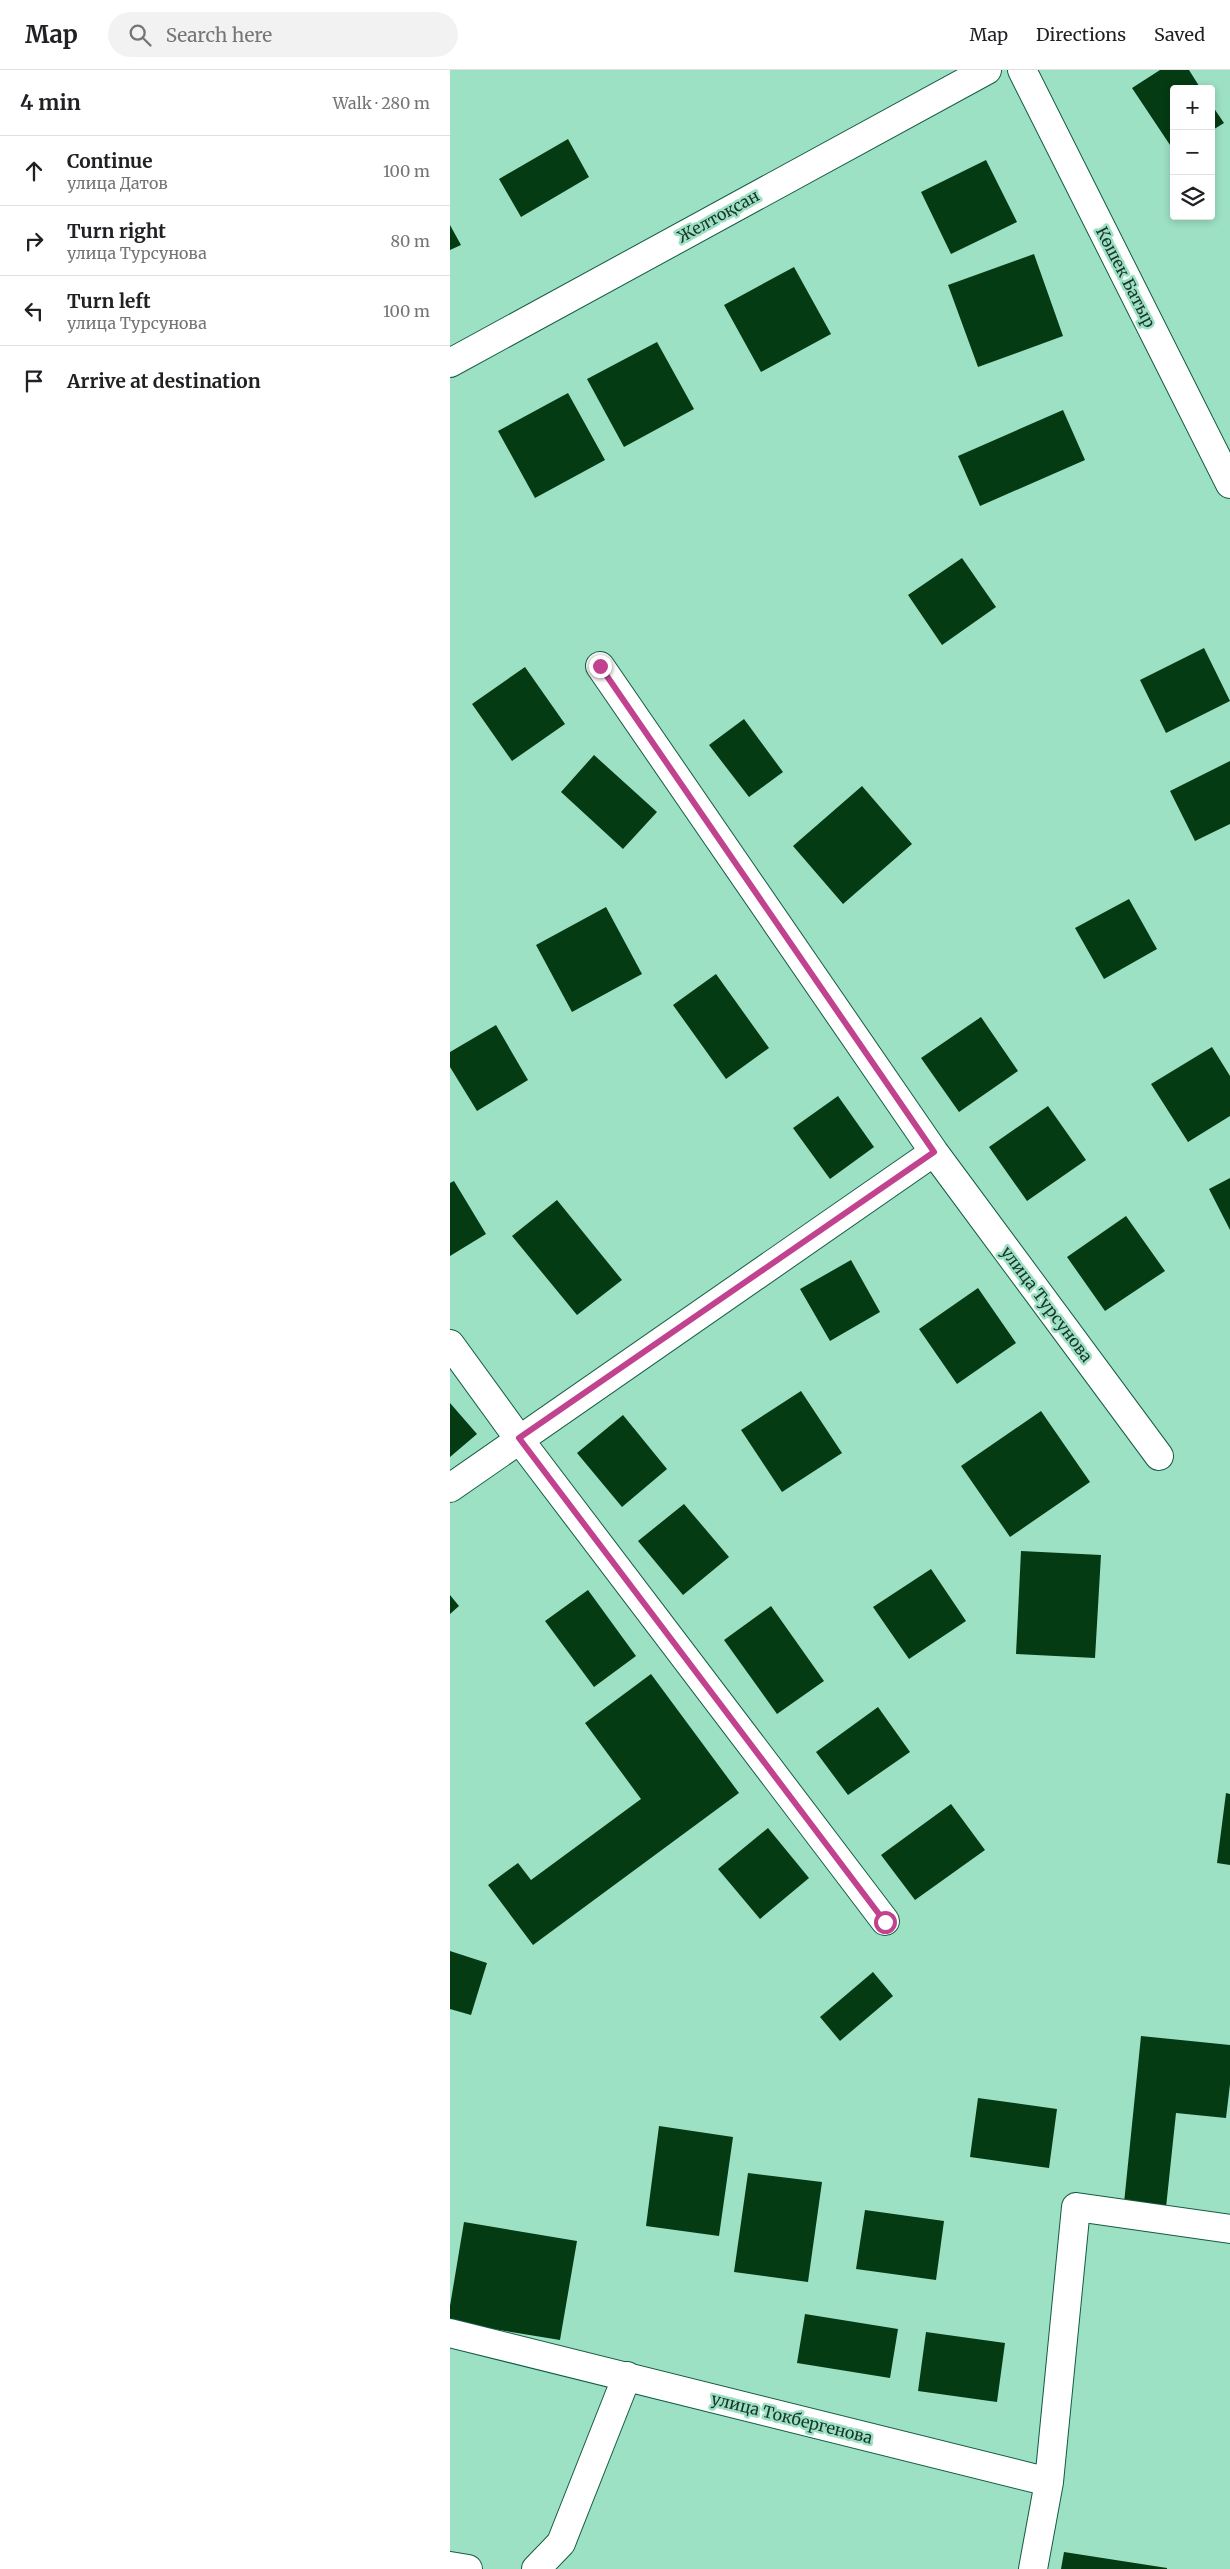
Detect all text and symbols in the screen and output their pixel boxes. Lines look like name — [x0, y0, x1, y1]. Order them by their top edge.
search box — [108, 12, 458, 57]
text: Map — [25, 19, 78, 50]
icon: search — [126, 21, 154, 49]
text: Search here — [166, 23, 272, 47]
text: Map — [970, 23, 1008, 46]
text: Directions — [1036, 23, 1126, 46]
text: Saved — [1154, 23, 1205, 46]
map controls — [1170, 85, 1215, 220]
button: + — [1170, 85, 1215, 130]
text: 4 min — [20, 89, 81, 116]
text: Walk · 280 m — [333, 93, 430, 113]
button: − — [1170, 130, 1215, 175]
text: Continue — [67, 149, 153, 173]
icon: ahead — [20, 157, 48, 185]
text: 100 m — [383, 161, 430, 181]
text: улица Датов — [67, 173, 168, 193]
button: layers — [1170, 175, 1215, 220]
street label: Желтоқсан — [673, 185, 763, 247]
text: Turn right — [67, 219, 166, 243]
street label: Көшек Батыр — [1092, 223, 1160, 331]
icon: right — [20, 227, 48, 255]
text: 80 m — [391, 231, 430, 251]
text: улица Турсунова — [67, 243, 207, 263]
text: Turn left — [67, 289, 151, 313]
icon: left — [20, 297, 48, 325]
text: 100 m — [383, 301, 430, 321]
text: улица Турсунова — [67, 313, 207, 333]
icon: arrive — [20, 367, 48, 395]
text: Arrive at destination — [67, 369, 261, 393]
route end — [589, 655, 612, 678]
street label: улица Турсунова — [997, 1242, 1097, 1366]
route start — [874, 1911, 897, 1934]
street label: улица Токбергенова — [709, 2388, 875, 2448]

